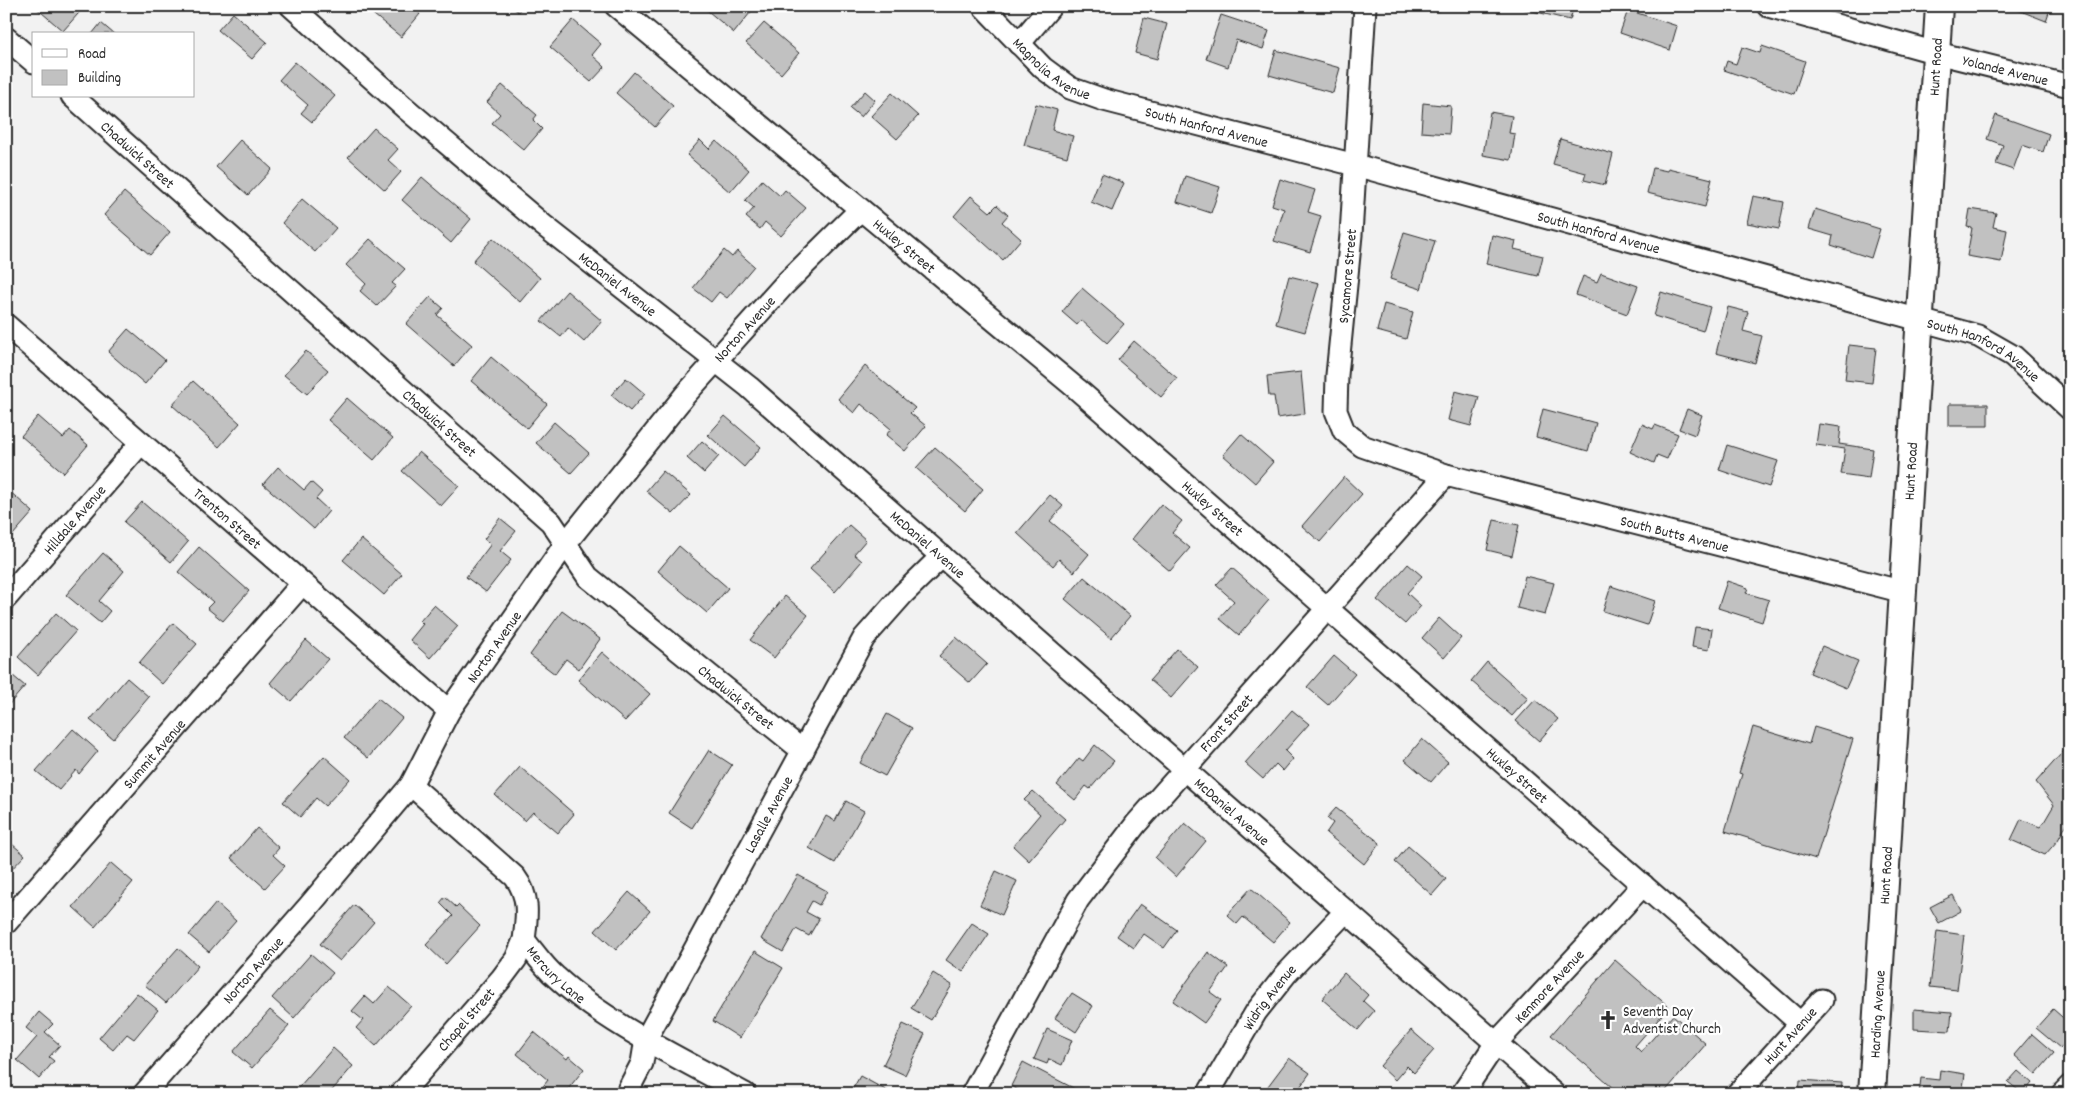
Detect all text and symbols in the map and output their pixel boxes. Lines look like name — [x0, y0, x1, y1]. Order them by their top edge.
legend — [32, 32, 195, 98]
street label: Magnolia Avenue — [1006, 34, 1093, 107]
street label: Hunt Road — [1924, 37, 1950, 97]
text: Road — [78, 44, 106, 66]
street label: Yolande Avenue — [1960, 51, 2051, 93]
text: Building — [78, 68, 121, 90]
street label: South Hanford Avenue — [1142, 102, 1271, 155]
street label: Chadwick Street — [94, 117, 179, 195]
street label: South Hanford Avenue — [1534, 206, 1662, 261]
street label: Huxley Street — [867, 214, 940, 280]
street label: Sycamore Street — [1334, 228, 1364, 324]
street label: McDaniel Avenue — [573, 248, 661, 323]
street label: Norton Avenue — [710, 292, 782, 369]
street label: South Hanford Avenue — [1924, 313, 2044, 389]
street label: Chadwick Street — [396, 385, 481, 464]
street label: Hunt Road — [1900, 442, 1925, 501]
street label: Huxley Street — [1176, 476, 1248, 543]
street label: Hilldale Avenue — [39, 481, 113, 561]
street label: Trenton Street — [187, 484, 266, 556]
street label: McDaniel Avenue — [884, 506, 969, 585]
street label: South Butts Avenue — [1618, 511, 1731, 560]
street label: Norton Avenue — [463, 607, 529, 688]
street label: Chadwick Street — [692, 661, 778, 737]
street label: Front Street — [1195, 690, 1260, 758]
street label: Summit Avenue — [119, 715, 192, 795]
street label: Huxley Street — [1480, 743, 1552, 810]
street label: Lasalle Avenue — [740, 772, 800, 858]
street label: McDaniel Avenue — [1188, 774, 1274, 852]
street label: Hunt Road — [1875, 846, 1900, 905]
street label: Norton Avenue — [219, 932, 290, 1010]
street label: Mercury Lane — [520, 942, 590, 1011]
street label: Kenmore Avenue — [1510, 945, 1591, 1029]
street label: Widrig Avenue — [1239, 960, 1303, 1035]
street label: Harding Avenue — [1865, 969, 1893, 1059]
street label: Chapel Street — [433, 983, 502, 1057]
place label: Seventh Day Adventist Church — [1623, 1002, 1721, 1041]
street label: Hunt Avenue — [1759, 1003, 1824, 1071]
church icon: Seventh Day Adventist Church — [1597, 1009, 1619, 1031]

